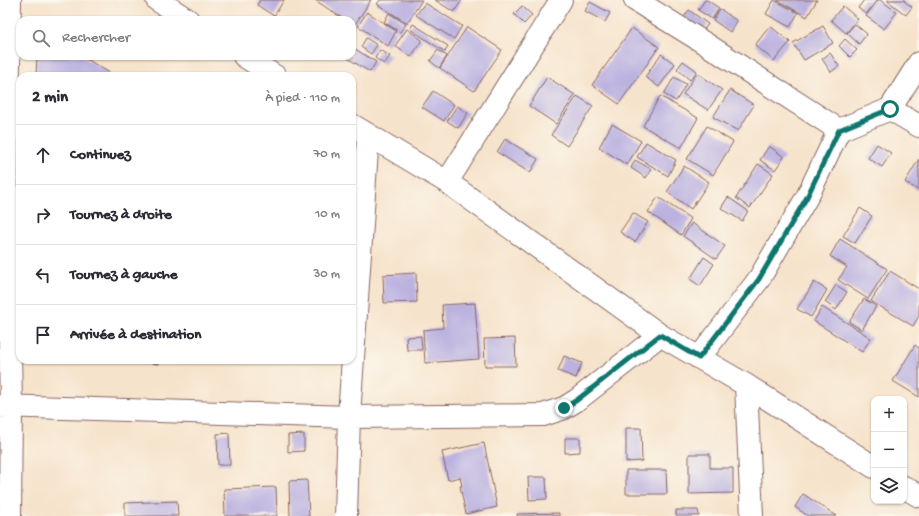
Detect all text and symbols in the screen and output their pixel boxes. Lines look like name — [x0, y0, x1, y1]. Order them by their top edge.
search box — [16, 16, 356, 60]
icon: search — [30, 27, 52, 49]
text: Rechercher — [62, 29, 130, 47]
text: 2 min — [32, 88, 68, 108]
text: À pied · 110 m — [265, 91, 340, 106]
route start — [881, 100, 899, 118]
icon: ahead — [32, 144, 54, 166]
text: Continuez — [70, 146, 131, 164]
text: 70 m — [314, 147, 340, 162]
icon: right — [32, 204, 54, 226]
text: Tournez à droite — [70, 206, 172, 224]
text: 10 m — [315, 207, 340, 222]
icon: left — [32, 264, 54, 286]
text: Tournez à gauche — [70, 266, 178, 284]
text: 30 m — [314, 267, 340, 282]
icon: arrive — [32, 324, 54, 346]
text: Arrivée à destination — [70, 326, 201, 344]
map controls — [871, 396, 907, 504]
button: + — [871, 396, 907, 432]
route end — [555, 399, 573, 417]
button: − — [871, 432, 907, 468]
button: layers — [871, 468, 907, 504]

